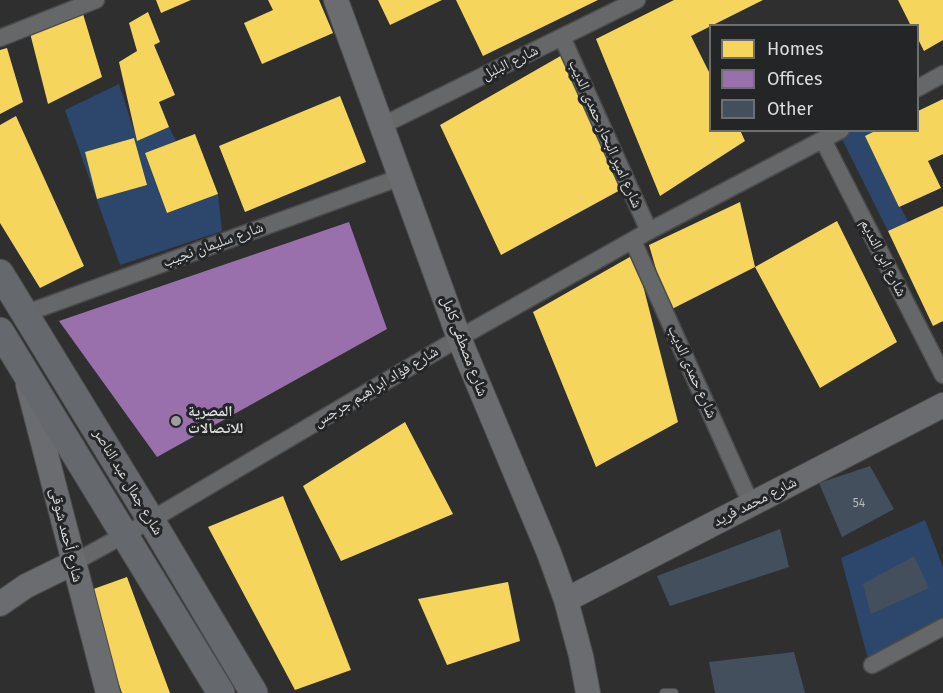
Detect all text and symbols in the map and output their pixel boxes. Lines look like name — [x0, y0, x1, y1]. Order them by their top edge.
legend — [709, 24, 919, 132]
text: Homes — [767, 38, 823, 60]
street label: شارع البلبل — [479, 42, 541, 84]
street label: شارع امير البحار حمدى الديب — [564, 57, 646, 211]
text: Offices — [767, 68, 822, 90]
text: Other — [767, 98, 813, 120]
street label: شارع ابن النديم — [856, 216, 910, 300]
street label: شارع سليمان نجيب — [160, 218, 266, 272]
street label: شارع مصطفى كامل — [437, 293, 491, 399]
street label: شارع حمدى الديب — [663, 323, 721, 421]
street label: شارع فؤاد ابراهيم جرجس — [310, 343, 442, 431]
place label: المصرية للاتصالات — [188, 403, 243, 438]
marker: المصرية للاتصالات — [169, 414, 183, 428]
street label: شارع جمال عبد الناصر — [89, 426, 167, 538]
street label: شارع محمد فريد — [710, 473, 800, 531]
street label: شارع أحمد شوقى — [46, 486, 86, 584]
house number: 54 — [853, 497, 865, 511]

